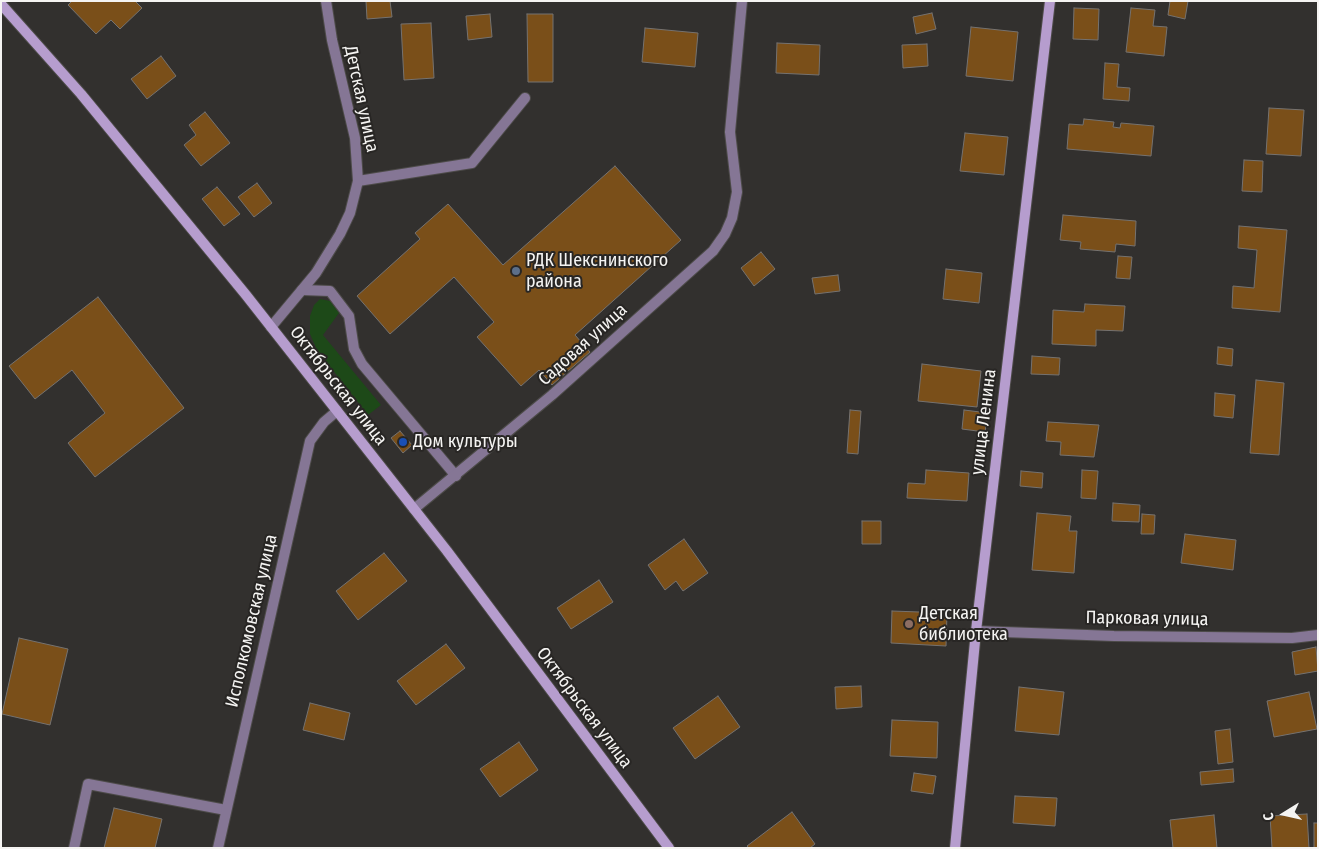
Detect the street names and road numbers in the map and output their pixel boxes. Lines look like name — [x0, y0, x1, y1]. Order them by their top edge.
street label: Детская улица — [339, 44, 383, 154]
street label: Садовая улица — [534, 299, 632, 391]
street label: Октябрьская улица — [285, 322, 391, 450]
street label: улица Ленина — [967, 368, 1001, 476]
street label: Исполкомовская улица — [222, 532, 282, 710]
street label: Парковая улица — [1085, 607, 1209, 631]
street label: Октябрьская улица — [531, 643, 637, 773]

